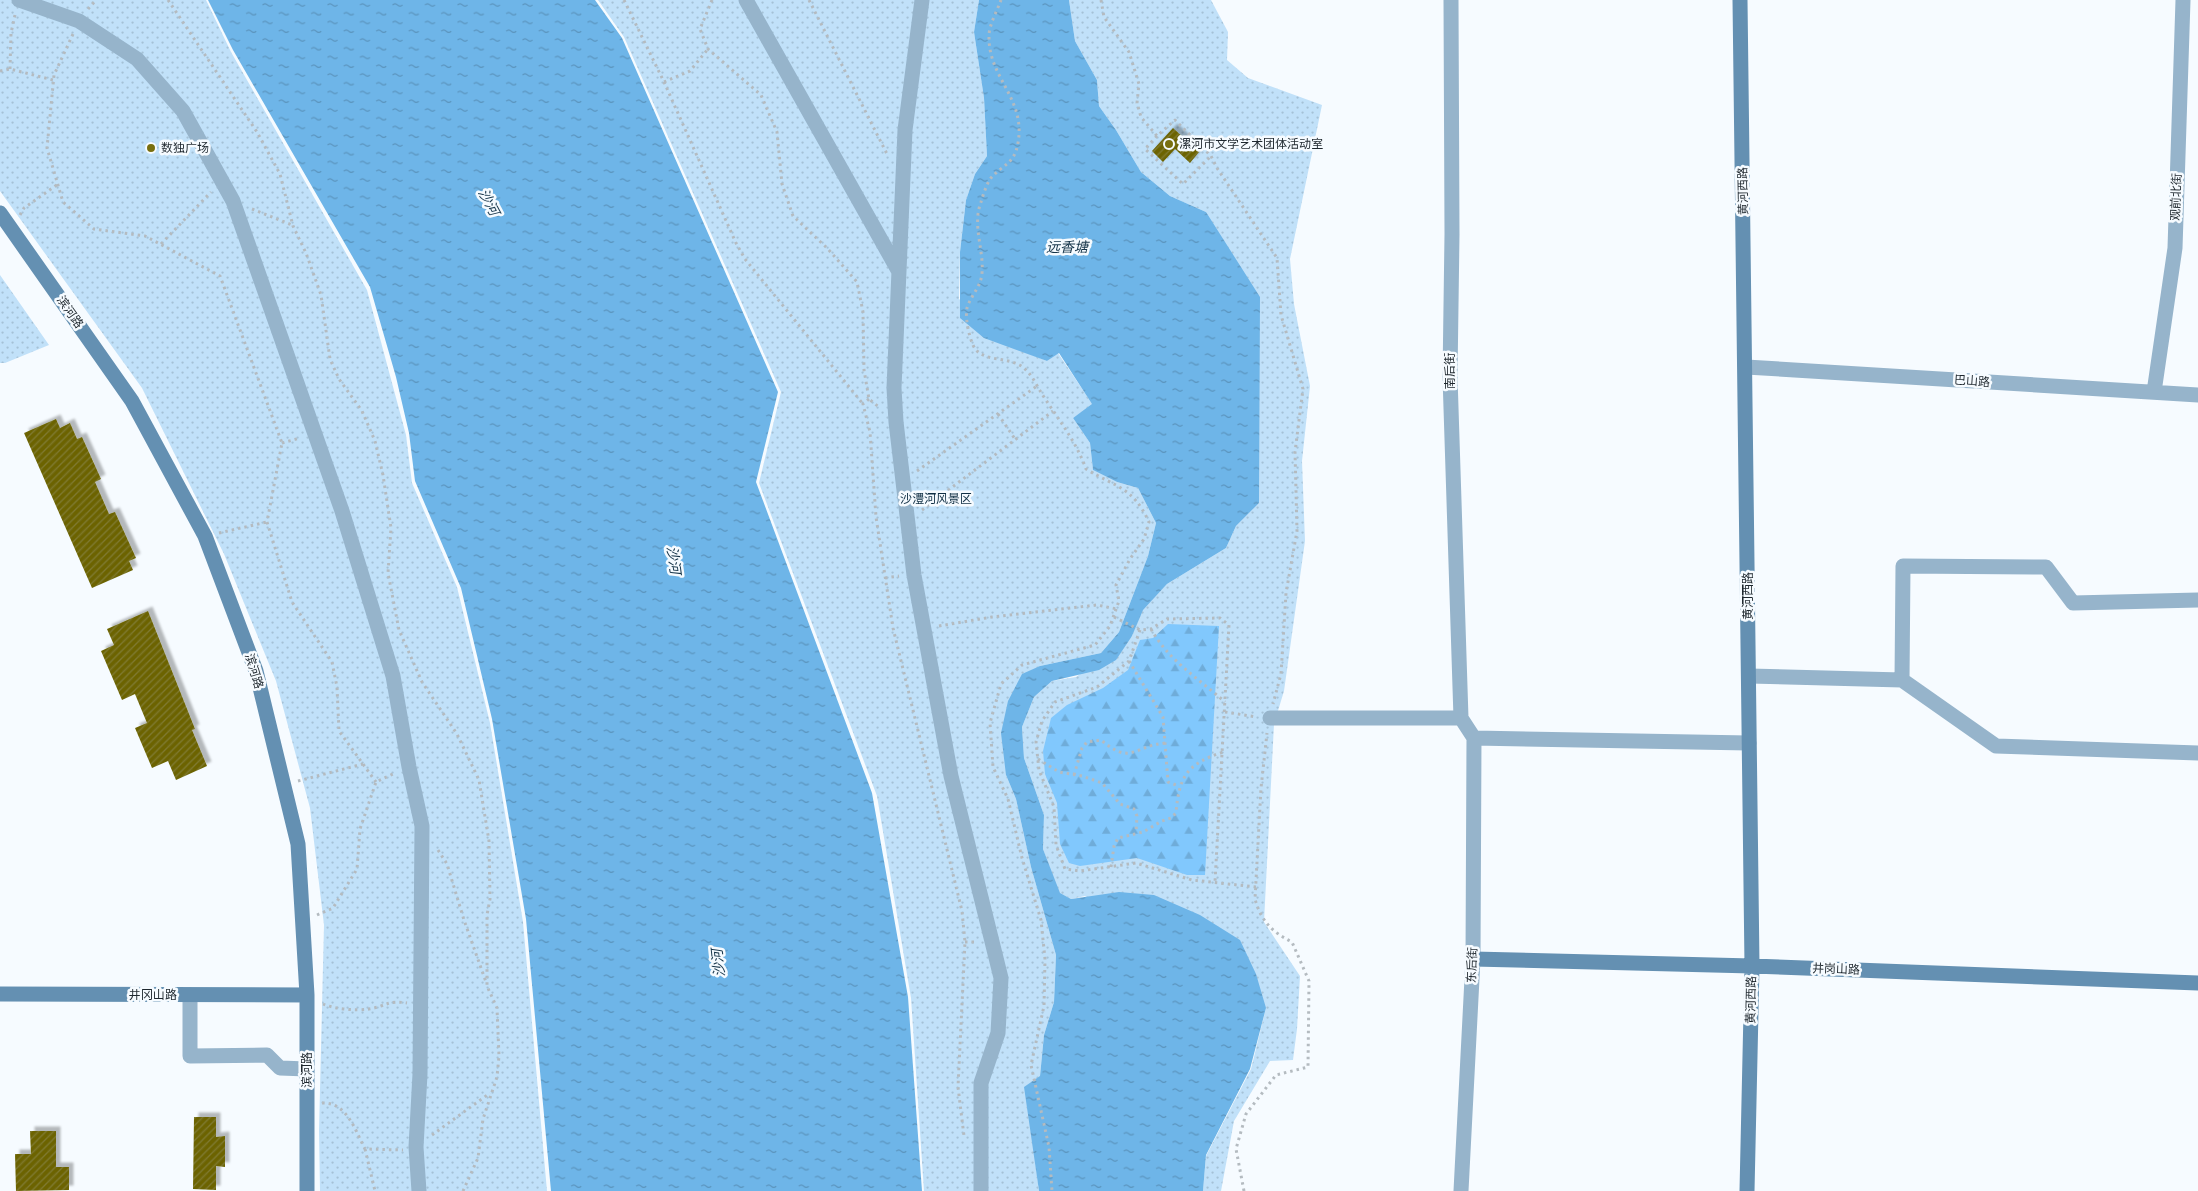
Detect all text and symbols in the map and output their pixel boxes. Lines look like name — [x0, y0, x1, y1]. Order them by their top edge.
place label: 漯河市文学艺术团体活动室 — [1179, 137, 1323, 153]
marker: 漯河市文学艺术团体活动室 — [1163, 138, 1175, 150]
place label: 数独广场 — [161, 141, 209, 157]
marker: 数独广场 — [145, 142, 157, 154]
street label: 黄河西路 — [1736, 167, 1752, 215]
street label: 观前北街 — [2168, 173, 2186, 221]
water label: 沙河 — [474, 186, 503, 222]
water label: 远香塘 — [1046, 240, 1090, 257]
street label: 滨河路 — [52, 293, 86, 332]
street label: 南后街 — [1443, 353, 1459, 389]
street label: 巴山路 — [1953, 373, 1990, 391]
park label: 沙澧河风景区 — [900, 492, 972, 508]
water label: 沙河 — [662, 545, 683, 578]
street label: 黄河西路 — [1741, 572, 1757, 620]
street label: 滨河路 — [240, 652, 266, 691]
water label: 沙河 — [709, 945, 729, 978]
street label: 东后街 — [1464, 947, 1482, 983]
street label: 井岗山路 — [1812, 961, 1860, 979]
street label: 黄河西路 — [1744, 976, 1760, 1024]
street label: 井冈山路 — [129, 988, 177, 1004]
street label: 滨河路 — [300, 1052, 316, 1088]

